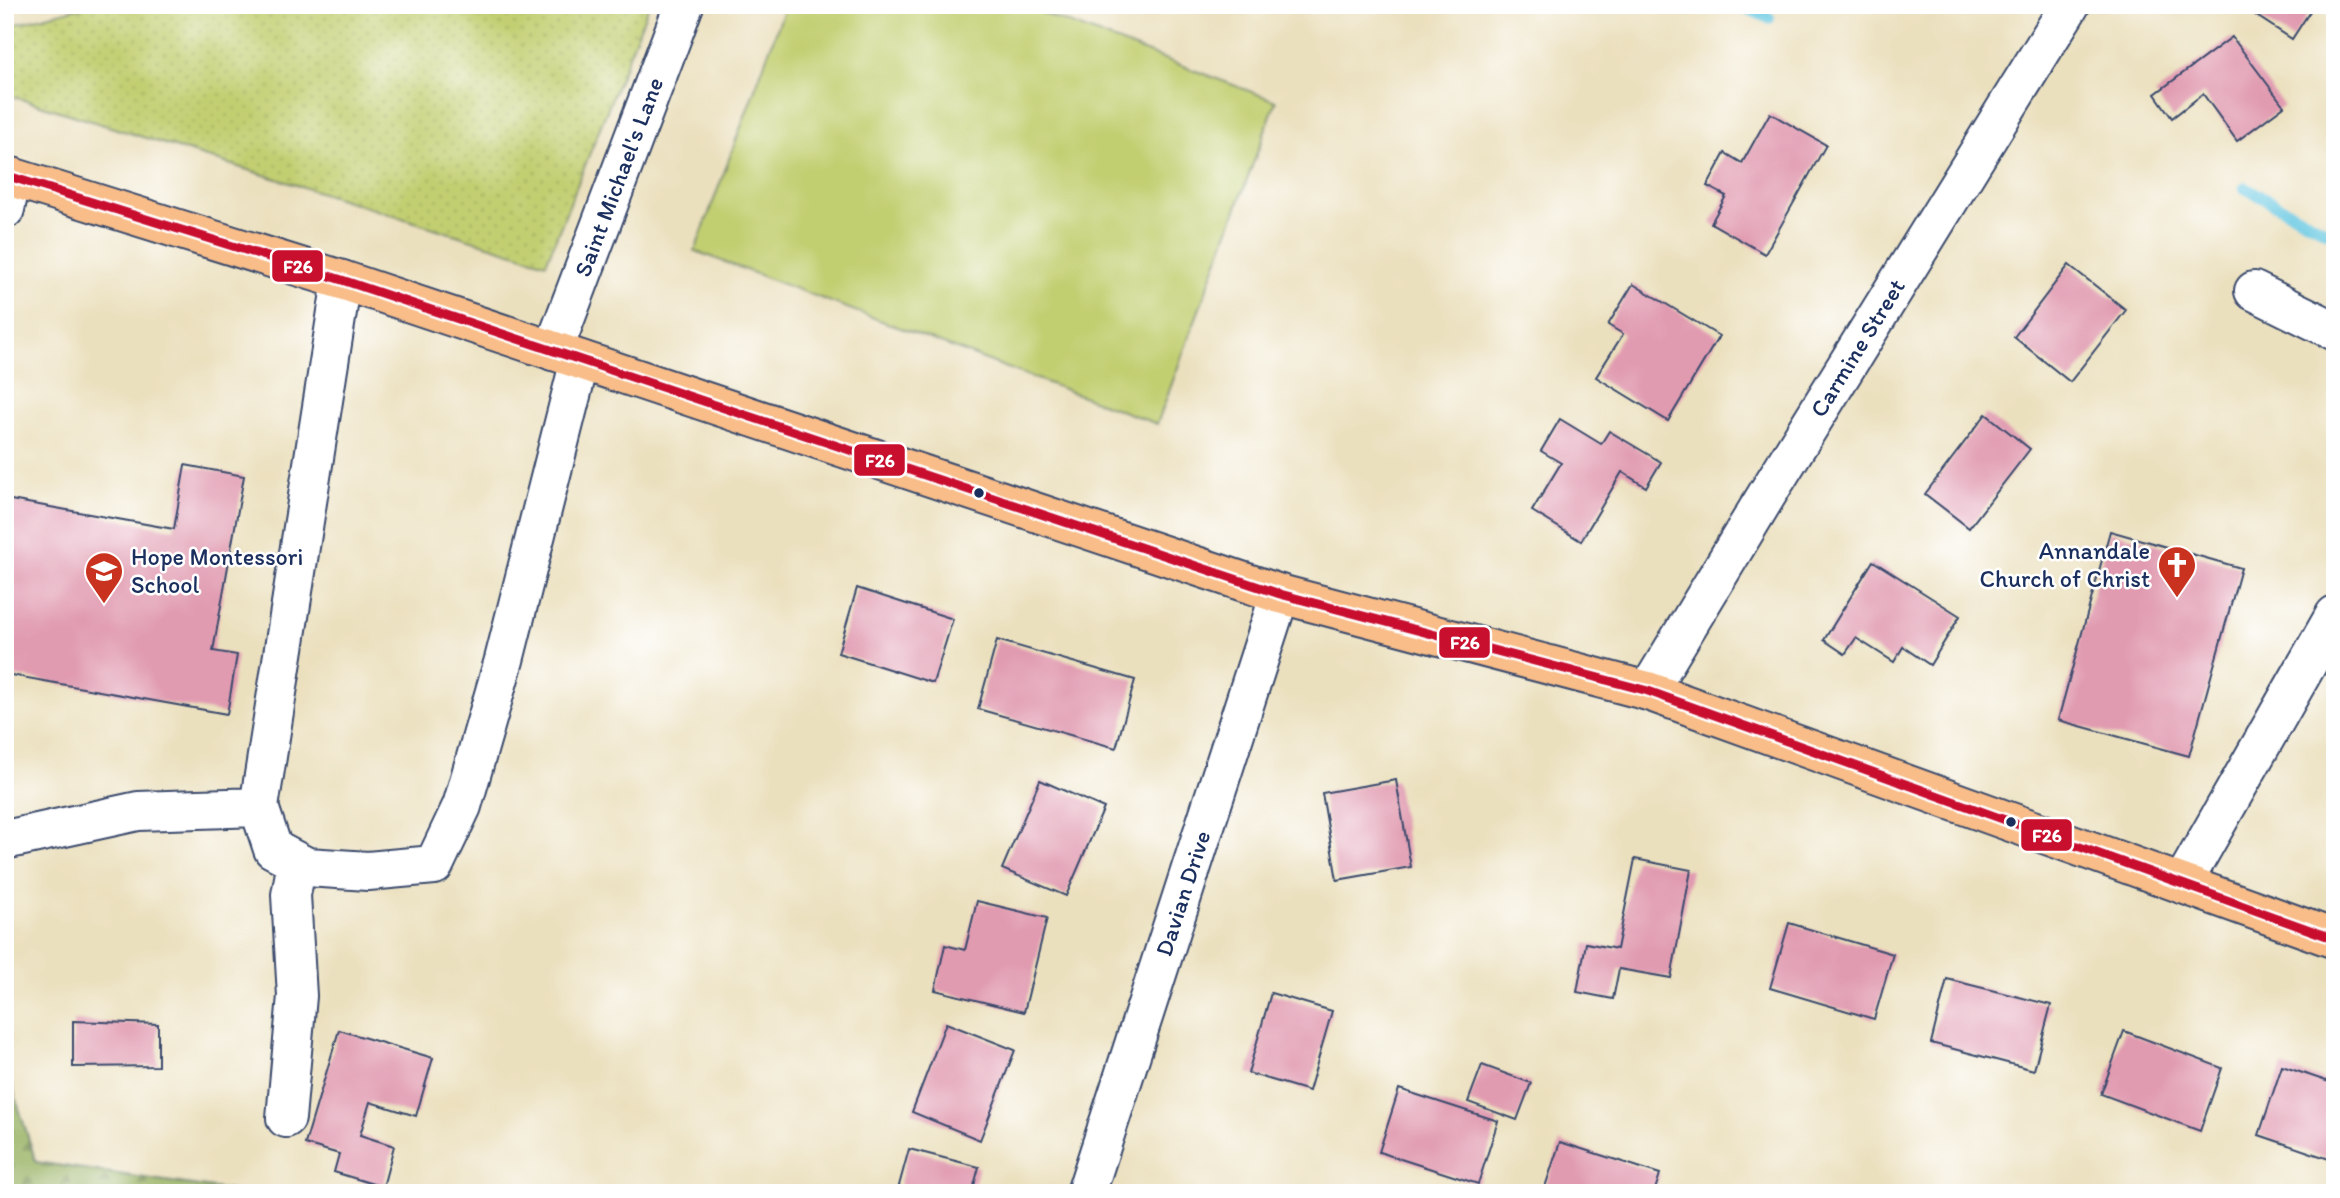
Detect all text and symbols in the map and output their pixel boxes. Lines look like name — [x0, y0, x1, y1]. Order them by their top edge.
street label: Saint Michael's Lane — [568, 73, 669, 281]
line badge: F26 — [271, 249, 324, 283]
text: F26 — [283, 255, 313, 278]
street label: Carmine Street — [1803, 273, 1911, 422]
line badge: F26 — [853, 443, 906, 477]
text: F26 — [865, 449, 895, 472]
unlabelled marker — [972, 486, 986, 500]
place label: Annandale Church of Christ — [1980, 536, 2150, 593]
place label: Hope Montessori School — [131, 542, 303, 599]
church icon: Annandale Church of Christ — [2156, 544, 2198, 599]
school or university icon: Hope Montessori School — [83, 550, 125, 605]
line badge: F26 — [1438, 626, 1491, 659]
text: F26 — [1450, 631, 1480, 654]
unlabelled marker — [2004, 815, 2018, 829]
line badge: F26 — [2020, 818, 2073, 852]
text: F26 — [2032, 824, 2062, 847]
street label: Davian Drive — [1149, 827, 1216, 960]

